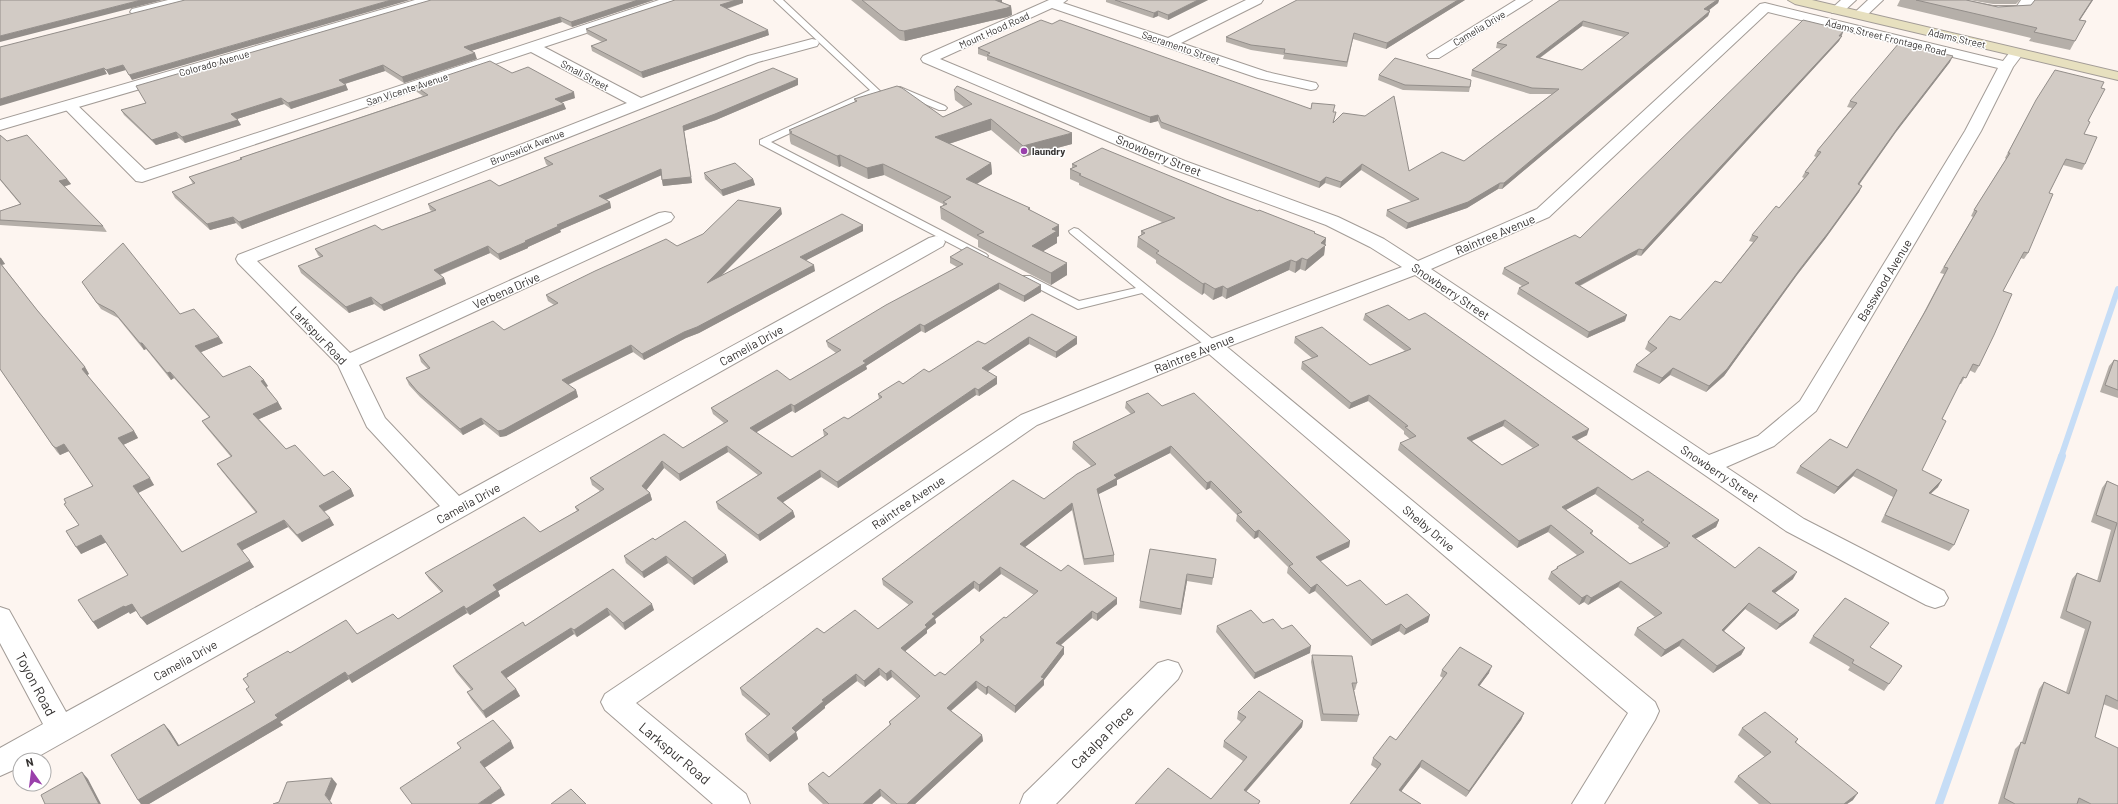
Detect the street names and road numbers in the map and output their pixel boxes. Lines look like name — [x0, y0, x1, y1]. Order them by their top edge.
street label: Camelia Drive — [1451, 8, 1507, 48]
street label: Mount Hood Road — [957, 9, 1031, 51]
street label: Adams Street Frontage Road — [1824, 16, 1948, 58]
street label: Adams Street — [1927, 26, 1987, 51]
street label: Sacramento Street — [1140, 28, 1222, 66]
street label: Colorado Avenue — [177, 47, 251, 79]
street label: Small Street — [559, 57, 612, 93]
street label: San Vicente Avenue — [365, 70, 449, 108]
street label: Brunswick Avenue — [488, 127, 566, 167]
street label: Snowberry Street — [1114, 131, 1204, 179]
street label: Raintree Avenue — [1453, 211, 1537, 257]
street label: Basswood Avenue — [1854, 236, 1914, 324]
street label: Snowberry Street — [1409, 260, 1493, 322]
street label: Verbena Drive — [470, 269, 542, 311]
street label: Larkspur Road — [288, 303, 350, 367]
street label: Camelia Drive — [717, 322, 785, 368]
street label: Raintree Avenue — [1152, 331, 1236, 375]
street label: Snowberry Street — [1678, 442, 1762, 504]
street label: Raintree Avenue — [869, 472, 947, 532]
street label: Camelia Drive — [434, 480, 502, 526]
street label: Shelby Drive — [1400, 502, 1458, 554]
street label: Camelia Drive — [151, 637, 219, 683]
street label: Toyon Road — [12, 649, 60, 719]
street label: Catalpa Place — [1067, 702, 1137, 772]
street label: Larkspur Road — [636, 718, 714, 788]

